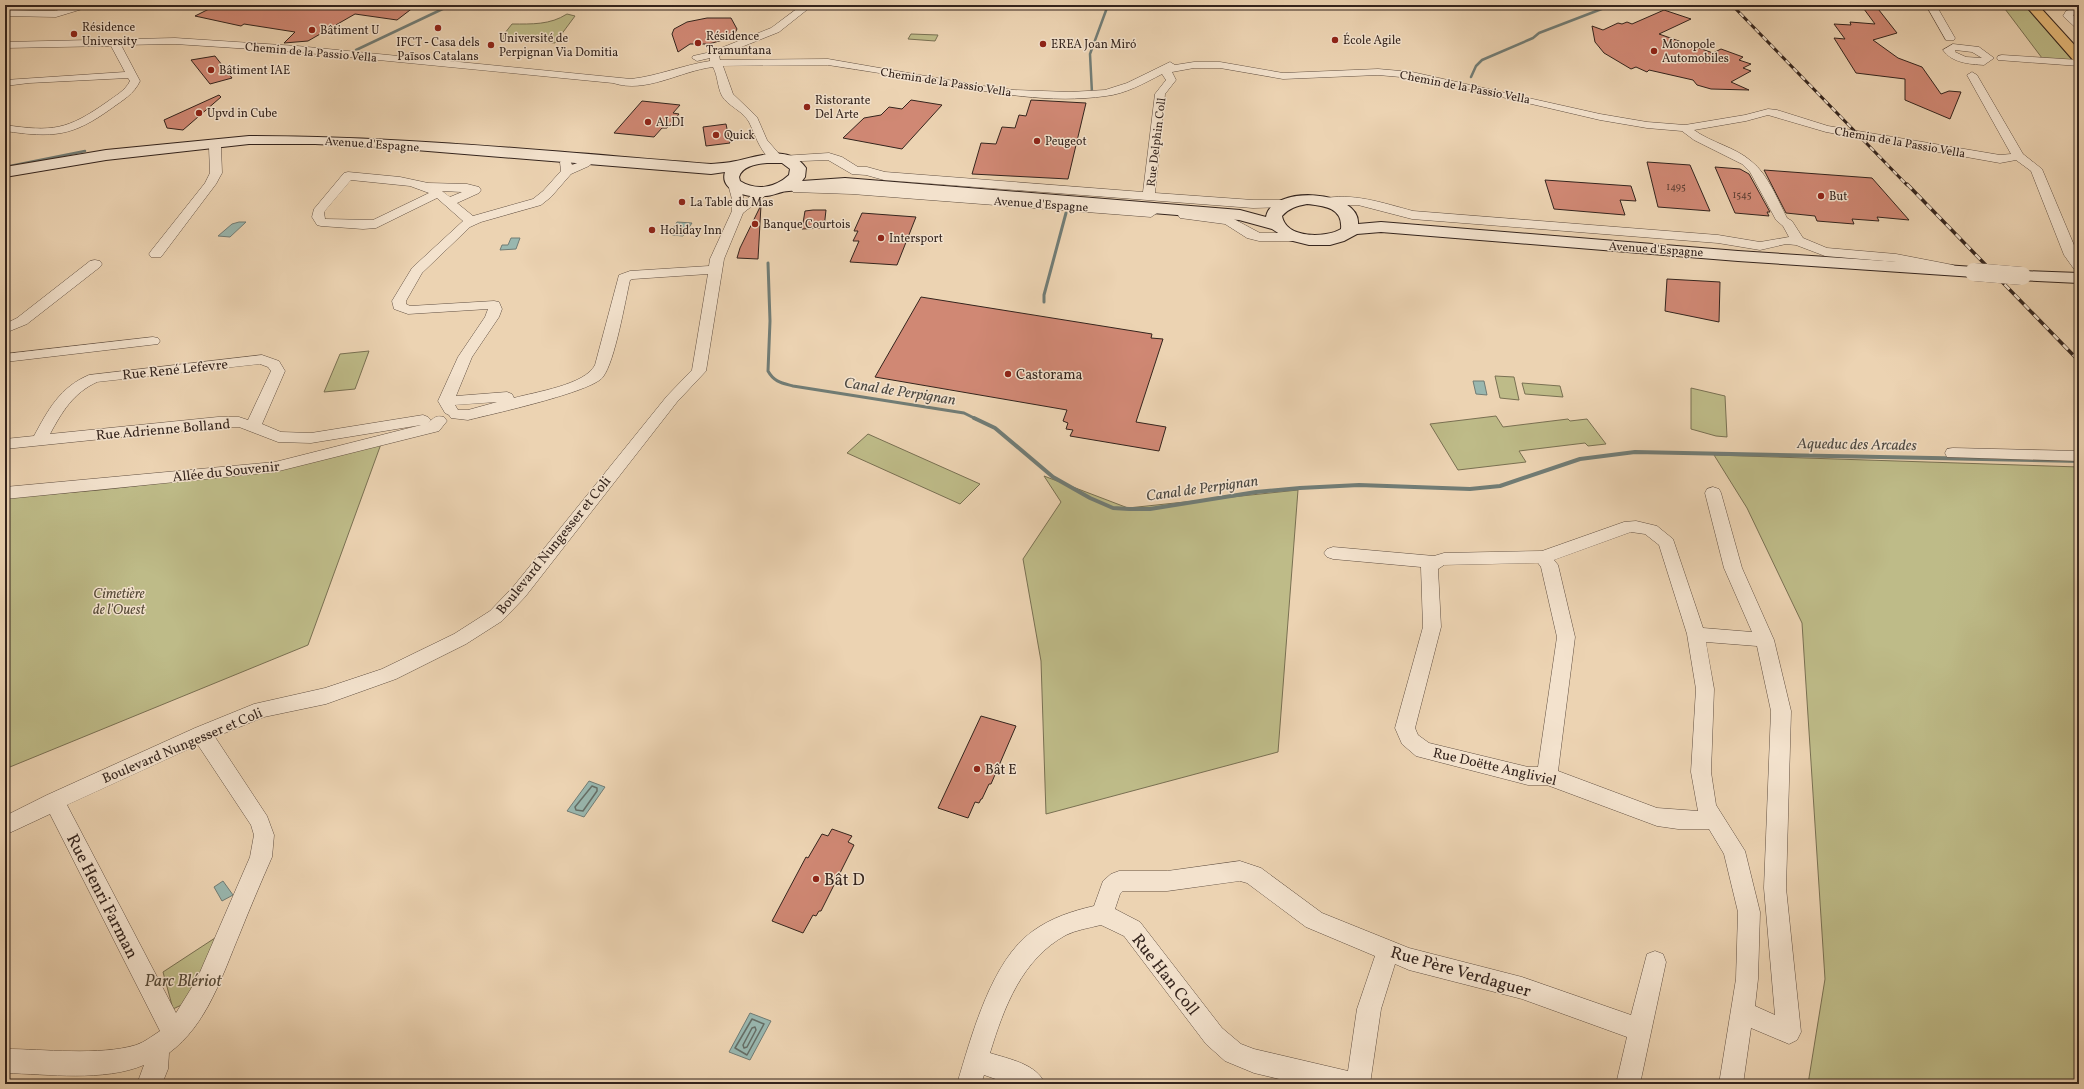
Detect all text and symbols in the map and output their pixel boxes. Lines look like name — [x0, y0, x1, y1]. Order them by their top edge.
place label: Résidence University — [82, 20, 138, 50]
place label: Bâtiment U — [320, 23, 379, 39]
marker: IFCT - Casa dels Països Catalans — [433, 23, 443, 33]
marker: Bâtiment U — [307, 25, 317, 35]
marker: Résidence University — [69, 29, 79, 39]
place label: Résidence Tramuntana — [706, 29, 771, 59]
place label: Université de Perpignan Via Domitia — [499, 31, 618, 61]
place label: École Agile — [1343, 32, 1401, 49]
place label: IFCT - Casa dels Països Catalans — [396, 35, 480, 65]
marker: École Agile — [1330, 35, 1340, 45]
place label: EREA Joan Miró — [1051, 37, 1136, 53]
place label: Monopole Automobiles — [1662, 37, 1729, 67]
marker: Résidence Tramuntana — [693, 38, 703, 48]
street label: Chemin de la Passio Vella — [244, 39, 378, 67]
marker: EREA Joan Miró — [1038, 39, 1048, 49]
marker: Université de Perpignan Via Domitia — [486, 40, 496, 50]
marker: Monopole Automobiles — [1649, 46, 1659, 56]
place label: Bâtiment IAE — [219, 63, 290, 79]
marker: Bâtiment IAE — [206, 65, 216, 75]
street label: Chemin de la Passio Vella — [879, 65, 1013, 101]
street label: Chemin de la Passio Vella — [1398, 67, 1531, 108]
place label: Ristorante Del Arte — [815, 93, 871, 123]
street label: Rue Delphin Coll — [1144, 96, 1170, 187]
marker: Ristorante Del Arte — [802, 102, 812, 112]
place label: Upvd in Cube — [207, 106, 278, 122]
marker: Upvd in Cube — [194, 108, 204, 118]
place label: ALDI — [656, 115, 684, 131]
marker: ALDI — [643, 117, 653, 127]
street label: Chemin de la Passio Vella — [1833, 124, 1966, 162]
place label: Quick — [724, 128, 755, 144]
marker: Quick — [711, 130, 721, 140]
street label: Avenue d'Espagne — [324, 134, 420, 156]
place label: Peugeot — [1045, 134, 1087, 150]
marker: Peugeot — [1032, 136, 1042, 146]
house number: 1495 — [1666, 180, 1686, 194]
house number: 1545 — [1732, 188, 1752, 202]
place label: But — [1829, 189, 1847, 205]
marker: But — [1816, 191, 1826, 201]
street label: Avenue d'Espagne — [993, 194, 1089, 216]
place label: La Table du Mas — [690, 195, 773, 211]
marker: La Table du Mas — [677, 197, 687, 207]
place label: Banque Courtois — [763, 217, 850, 233]
marker: Banque Courtois — [750, 219, 760, 229]
place label: Holiday Inn — [660, 223, 722, 239]
marker: Holiday Inn — [647, 225, 657, 235]
place label: Intersport — [889, 231, 943, 247]
marker: Intersport — [876, 233, 886, 243]
street label: Avenue d'Espagne — [1608, 239, 1704, 261]
street label: Rue René Lefevre — [121, 355, 229, 385]
place label: Castorama — [1016, 366, 1083, 385]
marker: Castorama — [1003, 369, 1013, 379]
water label: Canal de Perpignan — [842, 373, 957, 412]
street label: Rue Adrienne Bolland — [95, 415, 231, 446]
water label: Aqueduc des Arcades — [1796, 434, 1918, 457]
street label: Allée du Souvenir — [172, 457, 281, 488]
water label: Canal de Perpignan — [1145, 471, 1260, 508]
street label: Boulevard Nungesser et Coli — [492, 473, 616, 619]
park label: Cimetière de l'Ouest — [93, 585, 146, 620]
street label: Boulevard Nungesser et Coli — [99, 704, 266, 789]
street label: Rue Doëtte Angliviel — [1431, 744, 1558, 791]
place label: Bât E — [985, 761, 1017, 780]
marker: Bât E — [972, 764, 982, 774]
street label: Rue Henri Farman — [60, 830, 143, 963]
place label: Bât D — [824, 869, 865, 892]
marker: Bât D — [811, 874, 821, 884]
street label: Rue Han Coll — [1126, 929, 1204, 1020]
street label: Rue Père Verdaguer — [1388, 941, 1533, 1003]
park label: Parc Blériot — [144, 970, 222, 993]

